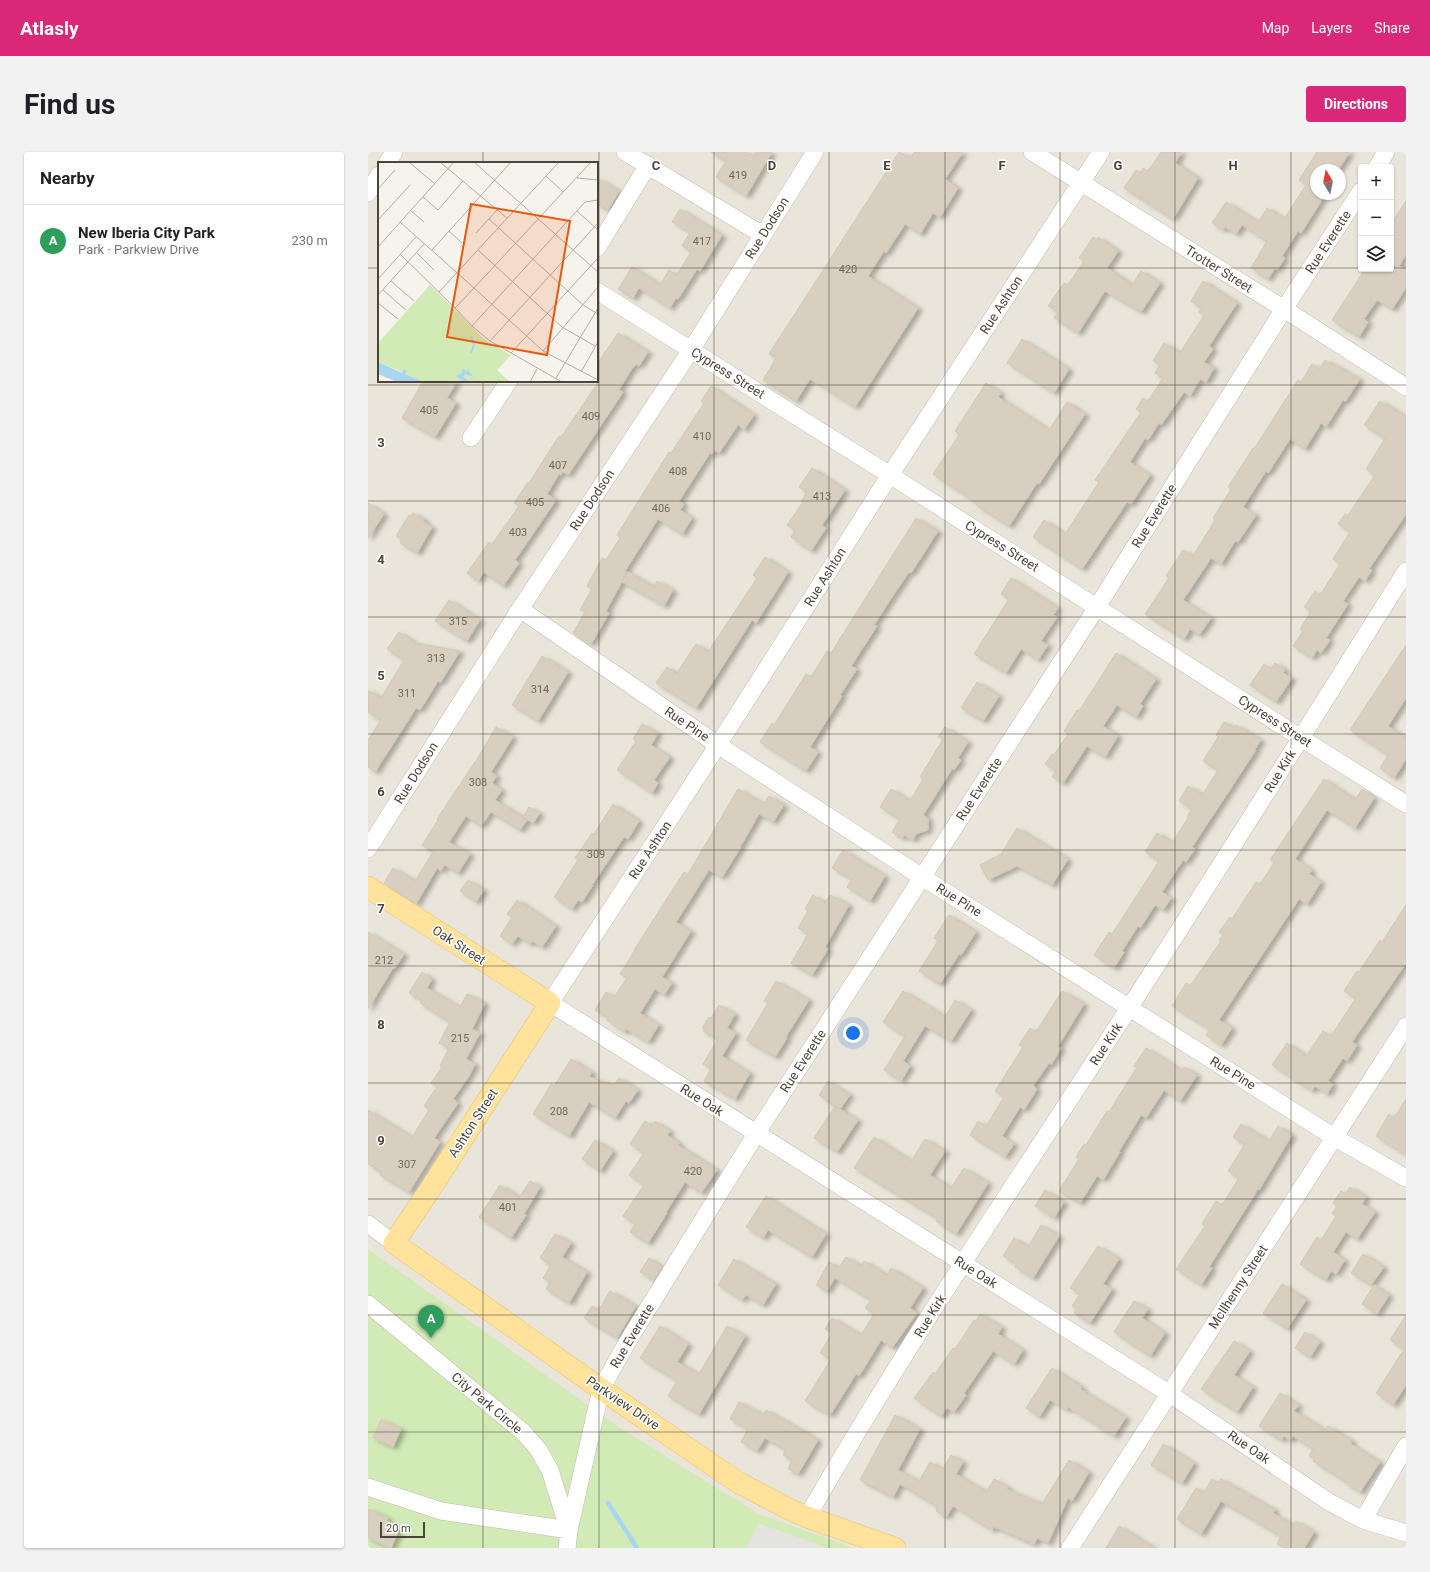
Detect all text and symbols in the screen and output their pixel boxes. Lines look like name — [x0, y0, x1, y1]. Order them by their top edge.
text: Atlasly — [20, 17, 79, 40]
text: Map — [1262, 20, 1289, 36]
text: Layers — [1311, 20, 1352, 36]
text: Share — [1374, 20, 1410, 36]
button: Directions — [1306, 86, 1406, 122]
text: Find us — [24, 88, 115, 121]
text: C — [652, 158, 661, 173]
text: D — [768, 158, 776, 173]
text: E — [883, 158, 891, 173]
text: F — [998, 158, 1006, 173]
text: G — [1114, 158, 1123, 173]
text: H — [1228, 158, 1238, 173]
inset map — [378, 162, 598, 382]
north arrow — [1310, 164, 1346, 200]
map controls — [1358, 164, 1394, 272]
button: + — [1358, 164, 1394, 200]
text: Nearby — [40, 168, 95, 188]
house number: 419 — [729, 169, 747, 182]
street label: Rue Dodson — [742, 194, 792, 262]
button: − — [1358, 200, 1394, 236]
street label: Rue Everette — [1302, 208, 1354, 276]
text: New Iberia City Park — [78, 224, 215, 242]
text: A — [49, 233, 57, 248]
text: 230 m — [291, 233, 328, 248]
house number: 417 — [693, 235, 711, 248]
button: layers — [1358, 236, 1394, 272]
text: Park · Parkview Drive — [78, 242, 199, 257]
street label: Trotter Street — [1183, 242, 1255, 296]
house number: 420 — [839, 263, 857, 276]
street label: Rue Ashton — [977, 273, 1025, 337]
street label: Cypress Street — [688, 344, 768, 402]
house number: 405 — [420, 404, 438, 417]
house number: 409 — [582, 410, 600, 423]
house number: 410 — [693, 430, 711, 443]
text: 3 — [377, 435, 385, 450]
house number: 407 — [549, 459, 567, 472]
house number: 408 — [669, 465, 687, 478]
street label: Rue Dodson — [567, 467, 617, 533]
street label: Rue Everette — [1129, 481, 1180, 551]
house number: 413 — [813, 490, 831, 503]
house number: 405 — [526, 496, 544, 509]
house number: 406 — [652, 502, 670, 515]
street label: Cypress Street — [962, 517, 1042, 575]
house number: 403 — [509, 526, 527, 539]
street label: Rue Ashton — [801, 545, 849, 609]
text: 4 — [377, 552, 385, 567]
house number: 315 — [449, 615, 467, 628]
house number: 313 — [427, 652, 445, 665]
text: 5 — [377, 668, 385, 683]
house number: 314 — [531, 683, 549, 696]
house number: 311 — [398, 687, 416, 700]
street label: Cypress Street — [1236, 692, 1314, 750]
street label: Rue Pine — [662, 704, 712, 744]
street label: Rue Dodson — [391, 739, 441, 807]
street label: Rue Kirk — [1261, 746, 1299, 795]
street label: Rue Everette — [953, 755, 1005, 823]
house number: 308 — [469, 776, 487, 789]
text: 6 — [377, 784, 385, 799]
street label: Rue Ashton — [626, 818, 674, 882]
house number: 309 — [587, 848, 605, 861]
street label: Rue Pine — [934, 880, 985, 920]
text: 7 — [377, 901, 385, 916]
street label: Oak Street — [430, 922, 488, 968]
house number: 212 — [375, 954, 393, 967]
text: 8 — [377, 1017, 385, 1032]
street label: Rue Kirk — [1087, 1020, 1125, 1068]
your location — [843, 1023, 863, 1043]
street label: Rue Everette — [777, 1027, 829, 1095]
house number: 215 — [451, 1032, 469, 1045]
street label: Rue Pine — [1208, 1053, 1259, 1093]
street label: Rue Oak — [678, 1081, 727, 1119]
street label: Ashton Street — [445, 1086, 501, 1160]
house number: 208 — [550, 1105, 568, 1118]
text: 9 — [377, 1133, 385, 1148]
house number: 307 — [398, 1158, 416, 1171]
house number: 420 — [684, 1165, 702, 1178]
house number: 401 — [499, 1201, 517, 1214]
street label: McIlhenny Street — [1205, 1242, 1271, 1332]
street label: Rue Oak — [952, 1253, 1001, 1291]
street label: Rue Kirk — [911, 1291, 949, 1340]
street label: Rue Everette — [607, 1301, 657, 1371]
pin: A — [418, 1305, 444, 1338]
street label: City Park Circle — [449, 1369, 525, 1437]
street label: Parkview Drive — [584, 1373, 662, 1433]
street label: Rue Oak — [1225, 1427, 1273, 1467]
scale bar — [380, 1520, 425, 1539]
text: 20 m — [386, 1522, 411, 1535]

